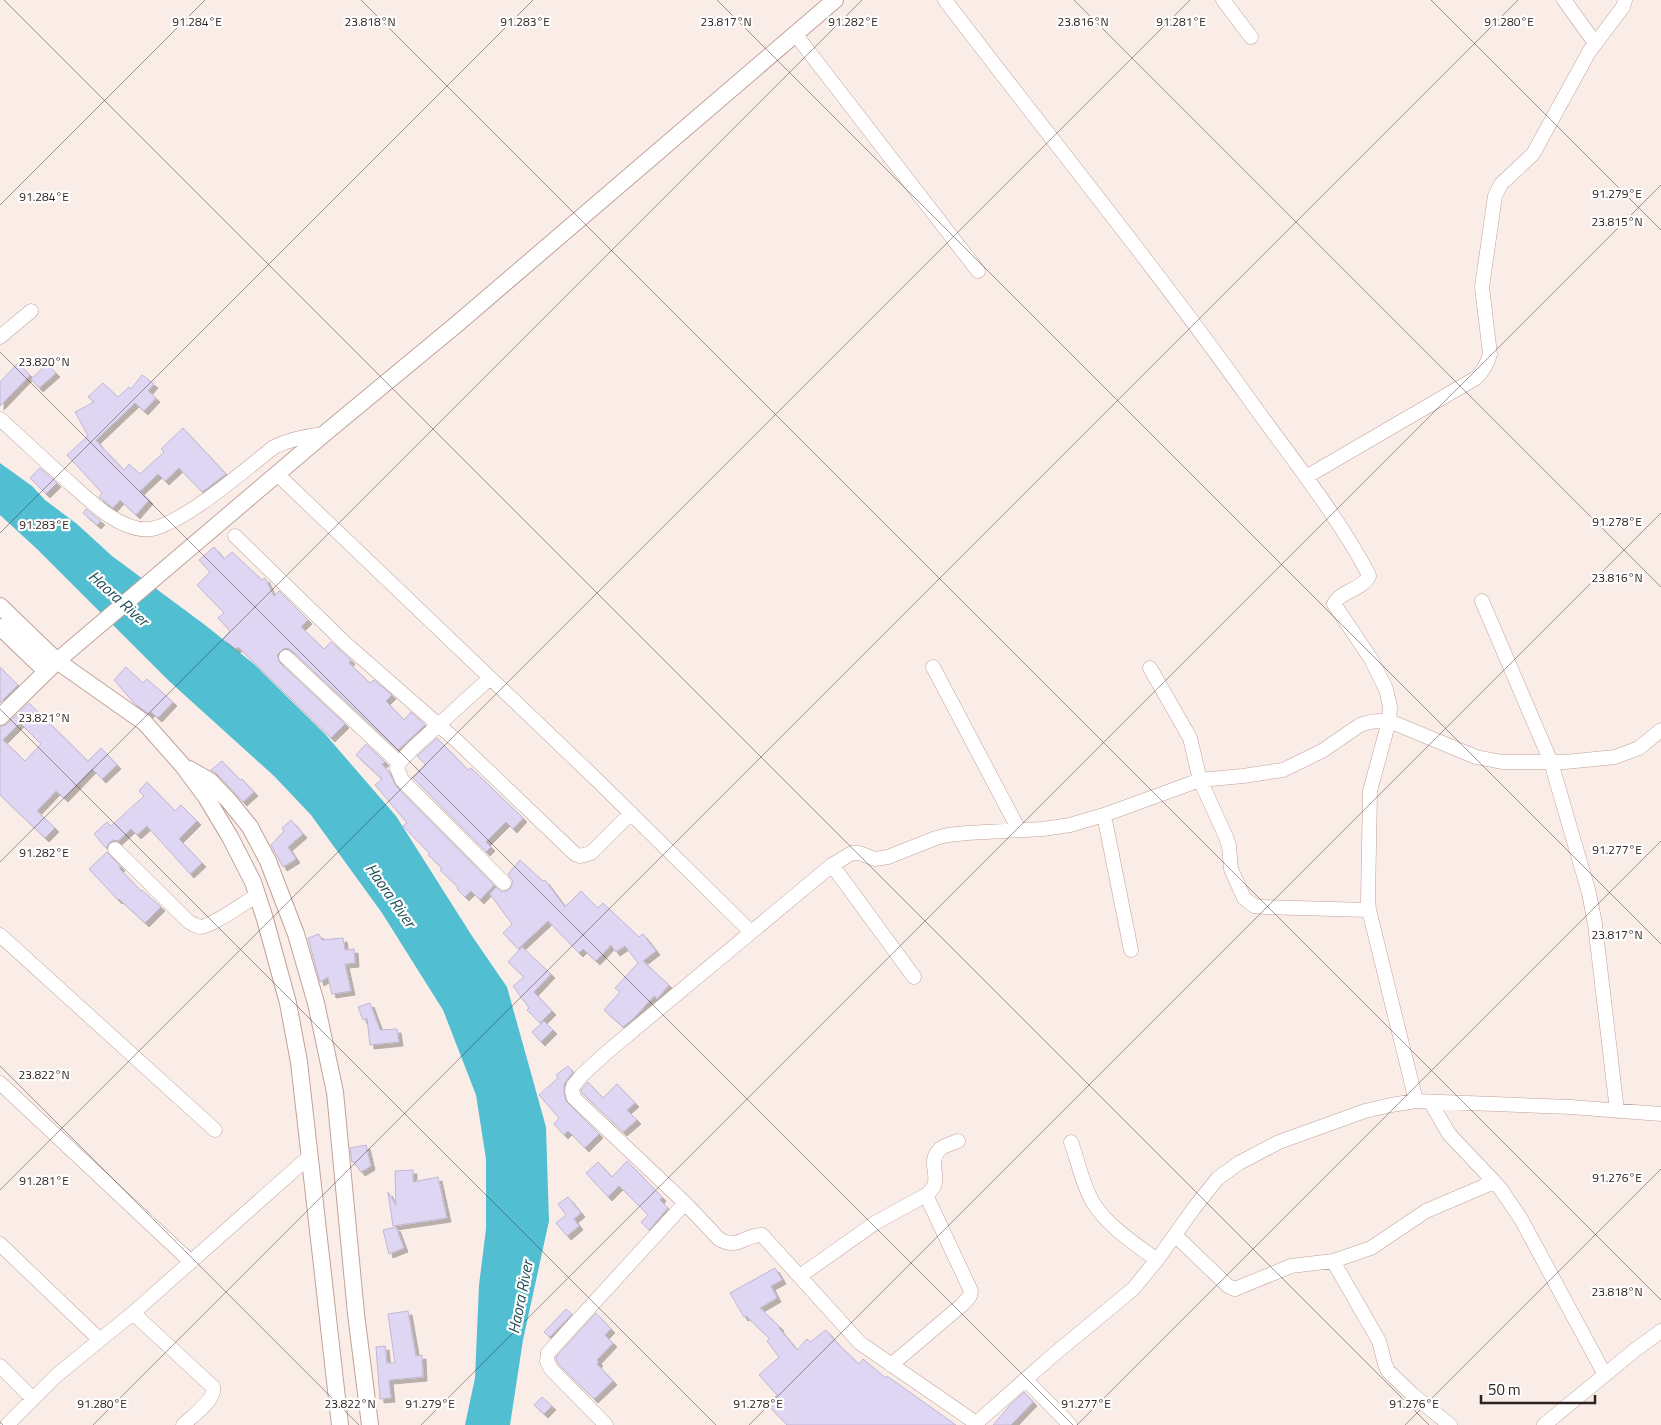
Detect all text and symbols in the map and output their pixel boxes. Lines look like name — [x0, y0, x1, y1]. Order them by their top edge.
text: 91.284°E — [172, 12, 222, 31]
text: 23.818°N — [344, 12, 396, 31]
text: 91.283°E — [500, 12, 550, 31]
text: 23.817°N — [700, 12, 752, 31]
text: 91.282°E — [828, 12, 878, 31]
text: 23.816°N — [1057, 12, 1109, 31]
text: 91.281°E — [1156, 12, 1206, 31]
text: 91.280°E — [1484, 12, 1534, 31]
text: 91.279°E — [1592, 184, 1642, 203]
text: 91.284°E — [19, 187, 69, 206]
text: 23.815°N — [1591, 212, 1643, 231]
text: 23.820°N — [18, 352, 70, 371]
text: 91.278°E — [1592, 512, 1642, 531]
text: 91.283°E — [19, 515, 69, 534]
water label: Haora River — [83, 564, 156, 633]
text: 23.816°N — [1591, 568, 1643, 587]
text: 23.821°N — [18, 708, 70, 727]
text: 91.277°E — [1592, 840, 1642, 859]
text: 91.282°E — [19, 843, 69, 862]
water label: Haora River — [360, 858, 423, 934]
text: 23.817°N — [1591, 925, 1643, 944]
text: 23.822°N — [18, 1065, 70, 1084]
text: 91.276°E — [1592, 1168, 1642, 1187]
text: 91.281°E — [19, 1171, 69, 1190]
water label: Haora River — [501, 1256, 539, 1336]
text: 23.818°N — [1591, 1282, 1643, 1301]
scale bar — [1481, 1372, 1595, 1404]
text: 50 m — [1488, 1378, 1521, 1401]
text: 91.280°E — [77, 1394, 127, 1413]
text: 23.822°N — [324, 1394, 376, 1413]
text: 91.279°E — [405, 1394, 455, 1413]
text: 91.278°E — [733, 1394, 783, 1413]
text: 91.277°E — [1061, 1394, 1111, 1413]
text: 91.276°E — [1389, 1394, 1439, 1413]

